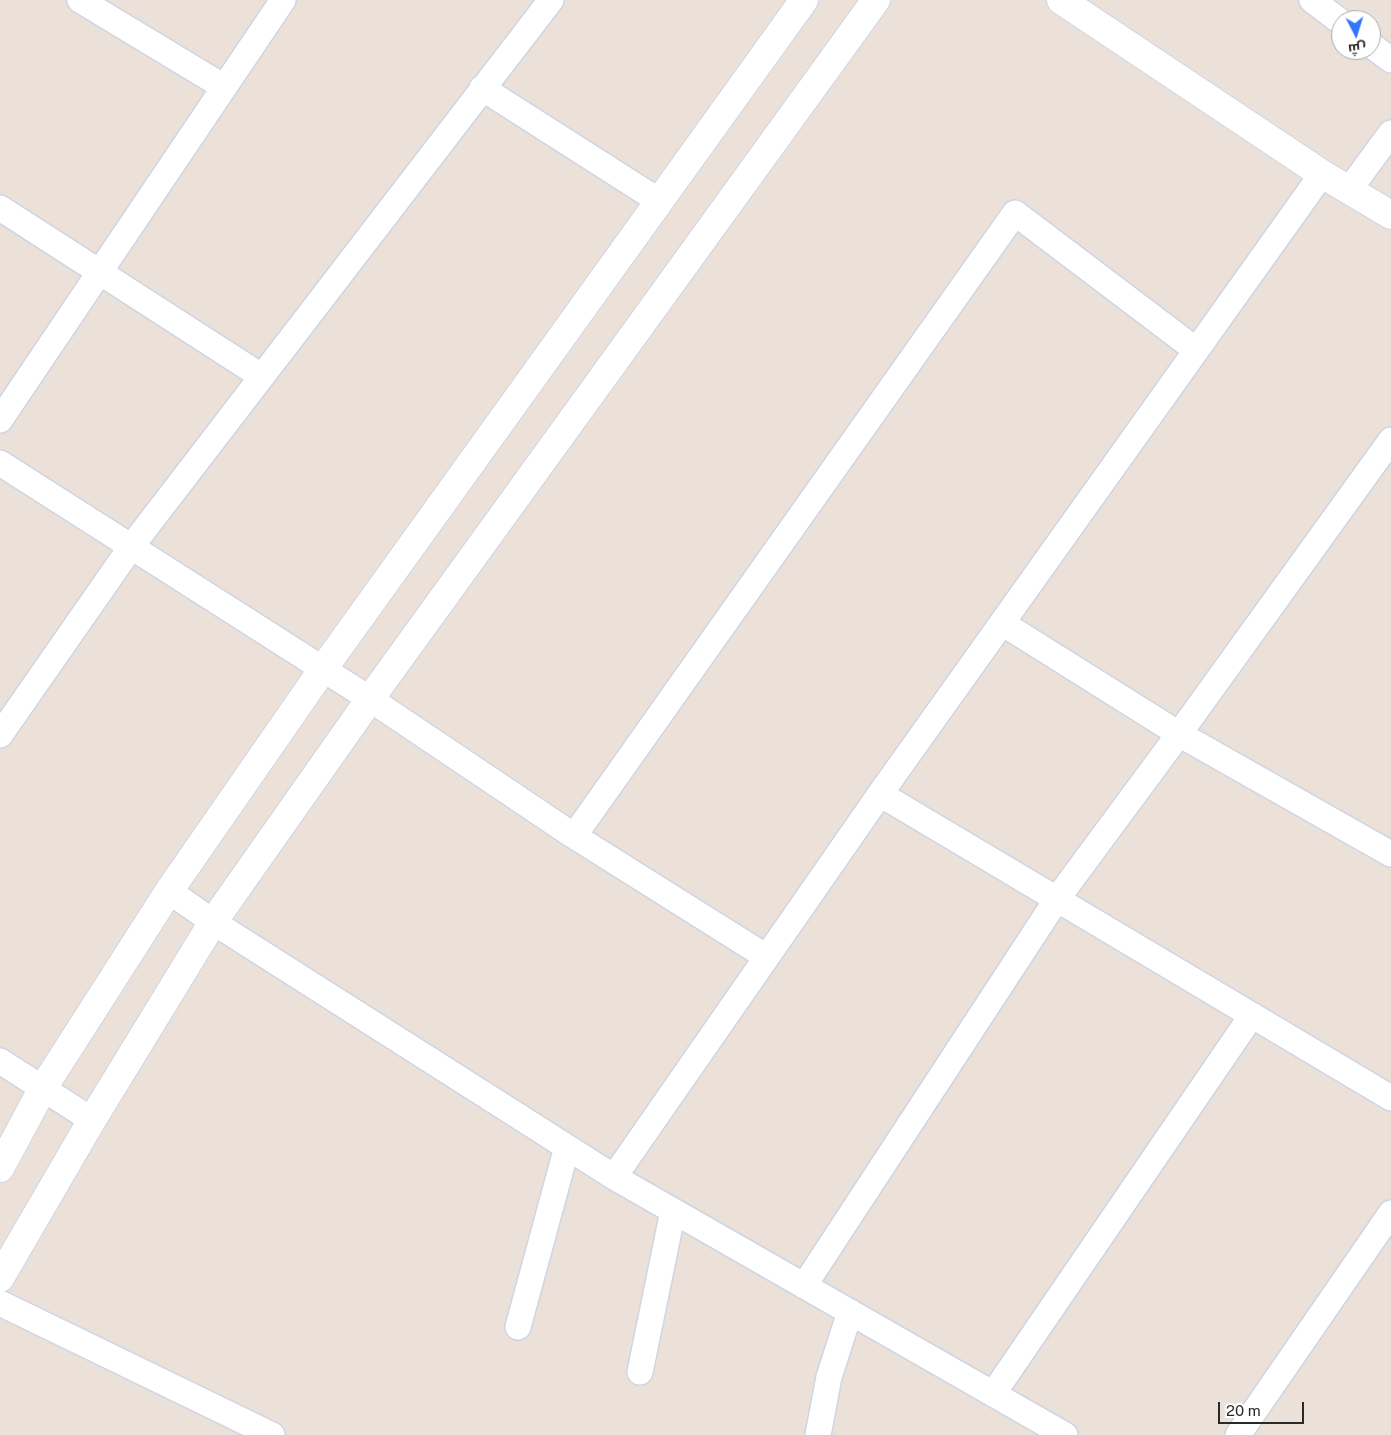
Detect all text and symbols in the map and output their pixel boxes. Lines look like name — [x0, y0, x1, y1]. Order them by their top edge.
north arrow — [1331, 10, 1381, 60]
text: ش — [1348, 40, 1367, 58]
scale bar — [1221, 1392, 1307, 1424]
text: 20 m — [1226, 1402, 1261, 1419]

